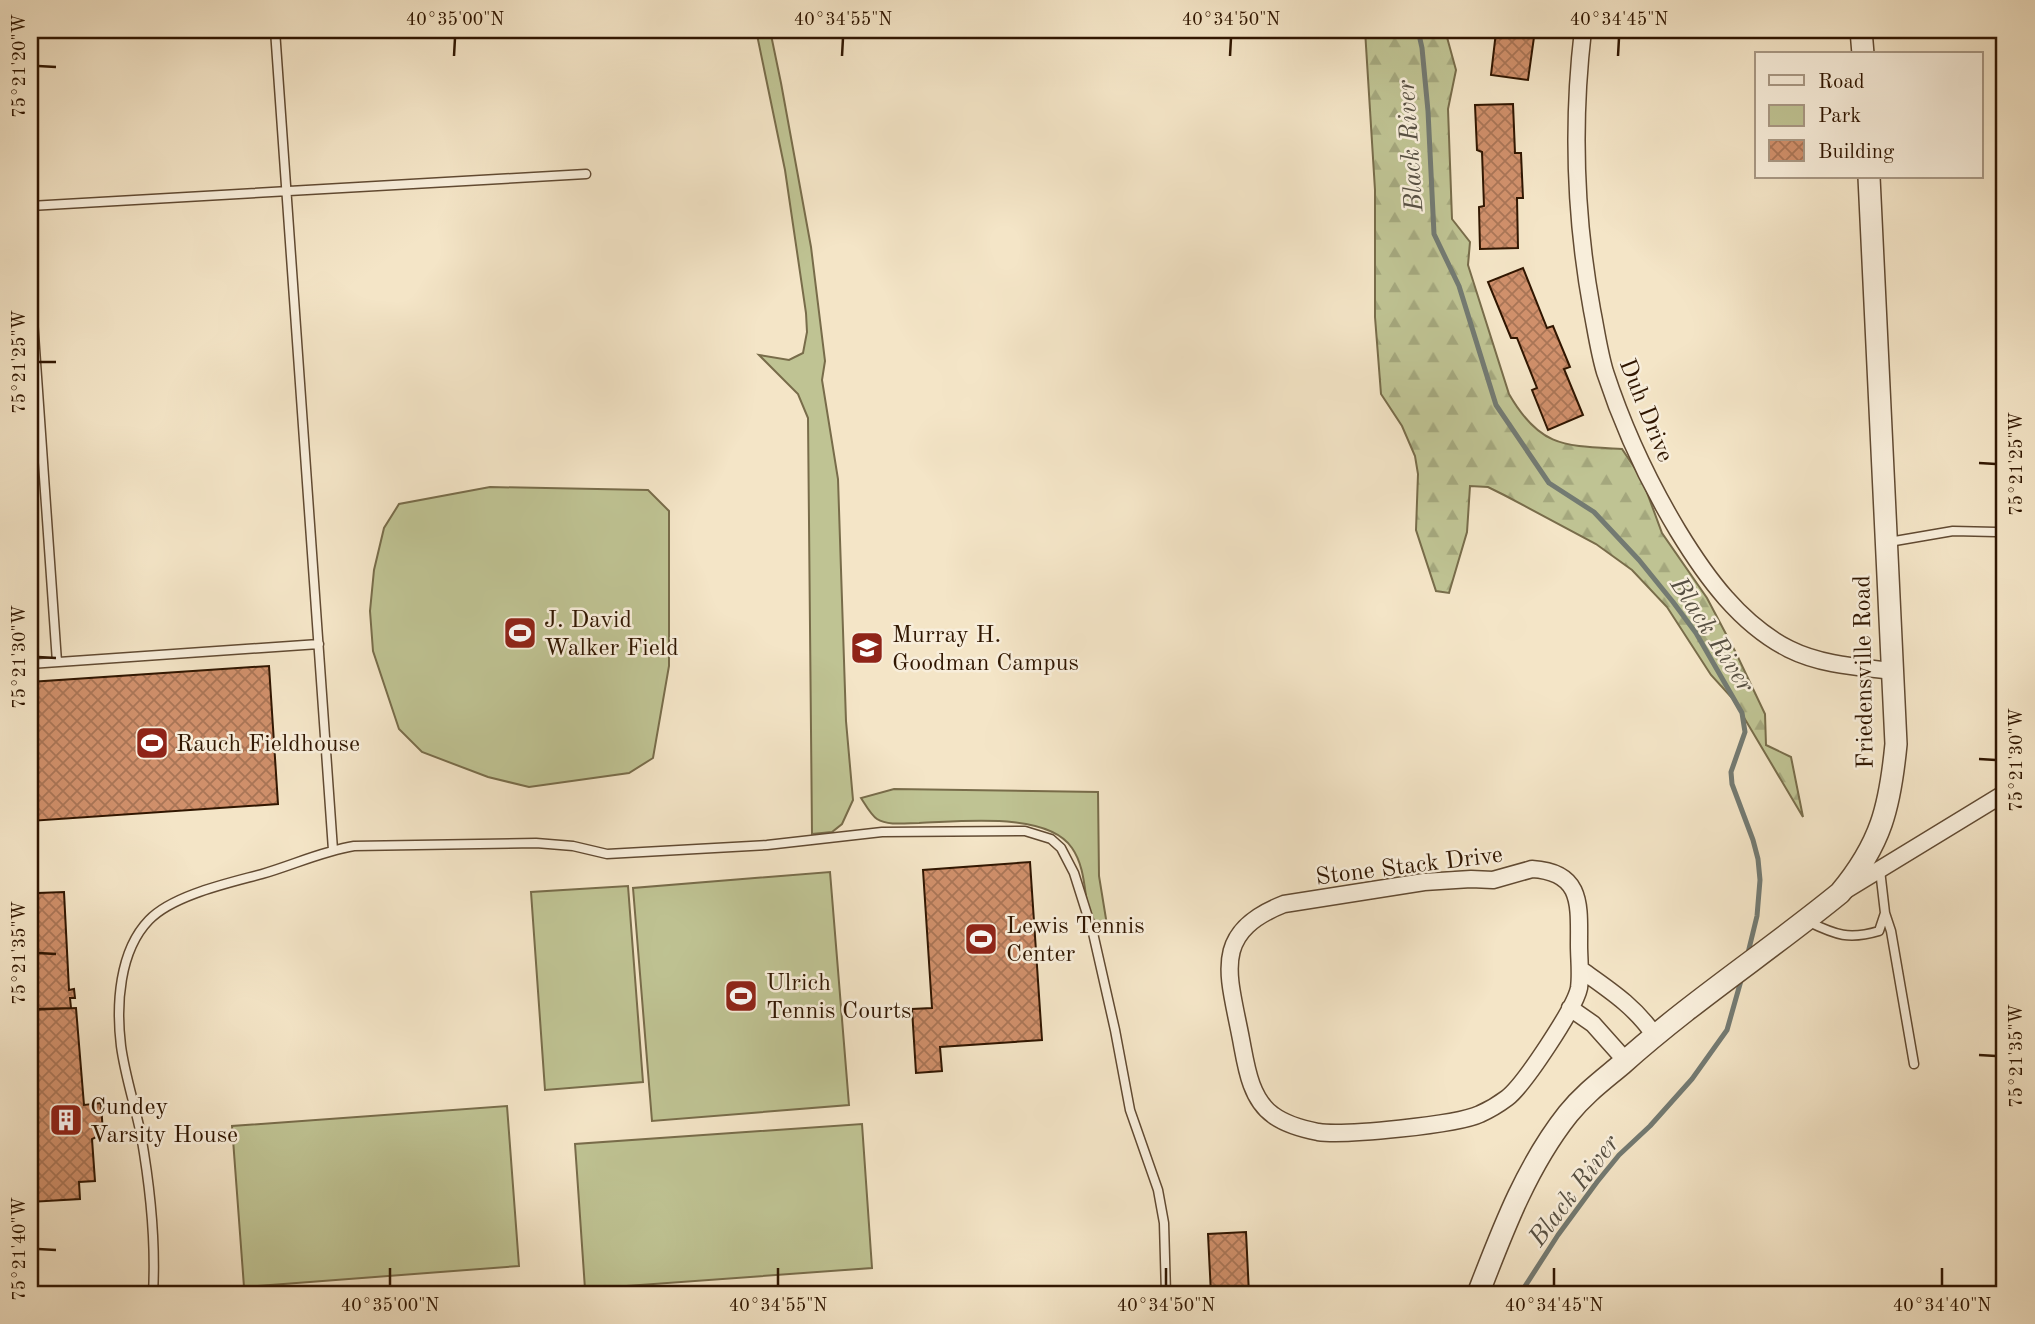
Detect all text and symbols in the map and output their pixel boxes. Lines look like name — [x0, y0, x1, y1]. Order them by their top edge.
text: 40°35'00"N — [406, 11, 504, 29]
text: 40°34'55"N — [794, 11, 892, 29]
text: 40°34'50"N — [1182, 11, 1280, 29]
text: 40°34'45"N — [1570, 11, 1668, 29]
text: 75°21'20"W — [11, 14, 29, 118]
legend — [1755, 52, 1982, 178]
text: Road — [1818, 72, 1865, 93]
water label: Black River — [1393, 78, 1429, 214]
text: Park — [1818, 106, 1861, 127]
text: Building — [1818, 142, 1895, 163]
text: 75°21'25"W — [11, 310, 29, 414]
street label: Duh Drive — [1614, 356, 1677, 466]
text: 75°21'25"W — [2008, 412, 2026, 516]
water label: Black River — [1664, 572, 1759, 698]
street label: Friedensville Road — [1851, 575, 1879, 769]
text: 75°21'30"W — [11, 605, 29, 709]
place label: J. David Walker Field — [544, 609, 679, 661]
sports icon: J. David Walker Field — [501, 614, 539, 652]
place label: Murray H. Goodman Campus — [892, 624, 1079, 676]
school or university icon: Murray H. Goodman Campus — [848, 629, 886, 667]
text: 75°21'30"W — [2008, 708, 2026, 812]
sports icon: Rauch Fieldhouse — [133, 724, 171, 762]
place label: Rauch Fieldhouse — [176, 733, 360, 757]
street label: Stone Stack Drive — [1314, 844, 1504, 890]
text: 75°21'35"W — [11, 901, 29, 1005]
place label: Lewis Tennis Center — [1006, 915, 1145, 967]
sports icon: Lewis Tennis Center — [962, 920, 1000, 958]
place label: Ulrich Tennis Courts — [766, 972, 912, 1024]
sports icon: Ulrich Tennis Courts — [722, 977, 760, 1015]
text: 75°21'35"W — [2008, 1004, 2026, 1108]
place label: Cundey Varsity House — [90, 1096, 238, 1148]
building icon: Cundey Varsity House — [47, 1101, 85, 1139]
water label: Black River — [1524, 1130, 1625, 1253]
text: 75°21'40"W — [11, 1197, 29, 1301]
text: 40°35'00"N — [341, 1297, 439, 1315]
text: 40°34'55"N — [729, 1297, 827, 1315]
text: 40°34'50"N — [1117, 1297, 1215, 1315]
text: 40°34'45"N — [1505, 1297, 1603, 1315]
text: 40°34'40"N — [1893, 1297, 1991, 1315]

